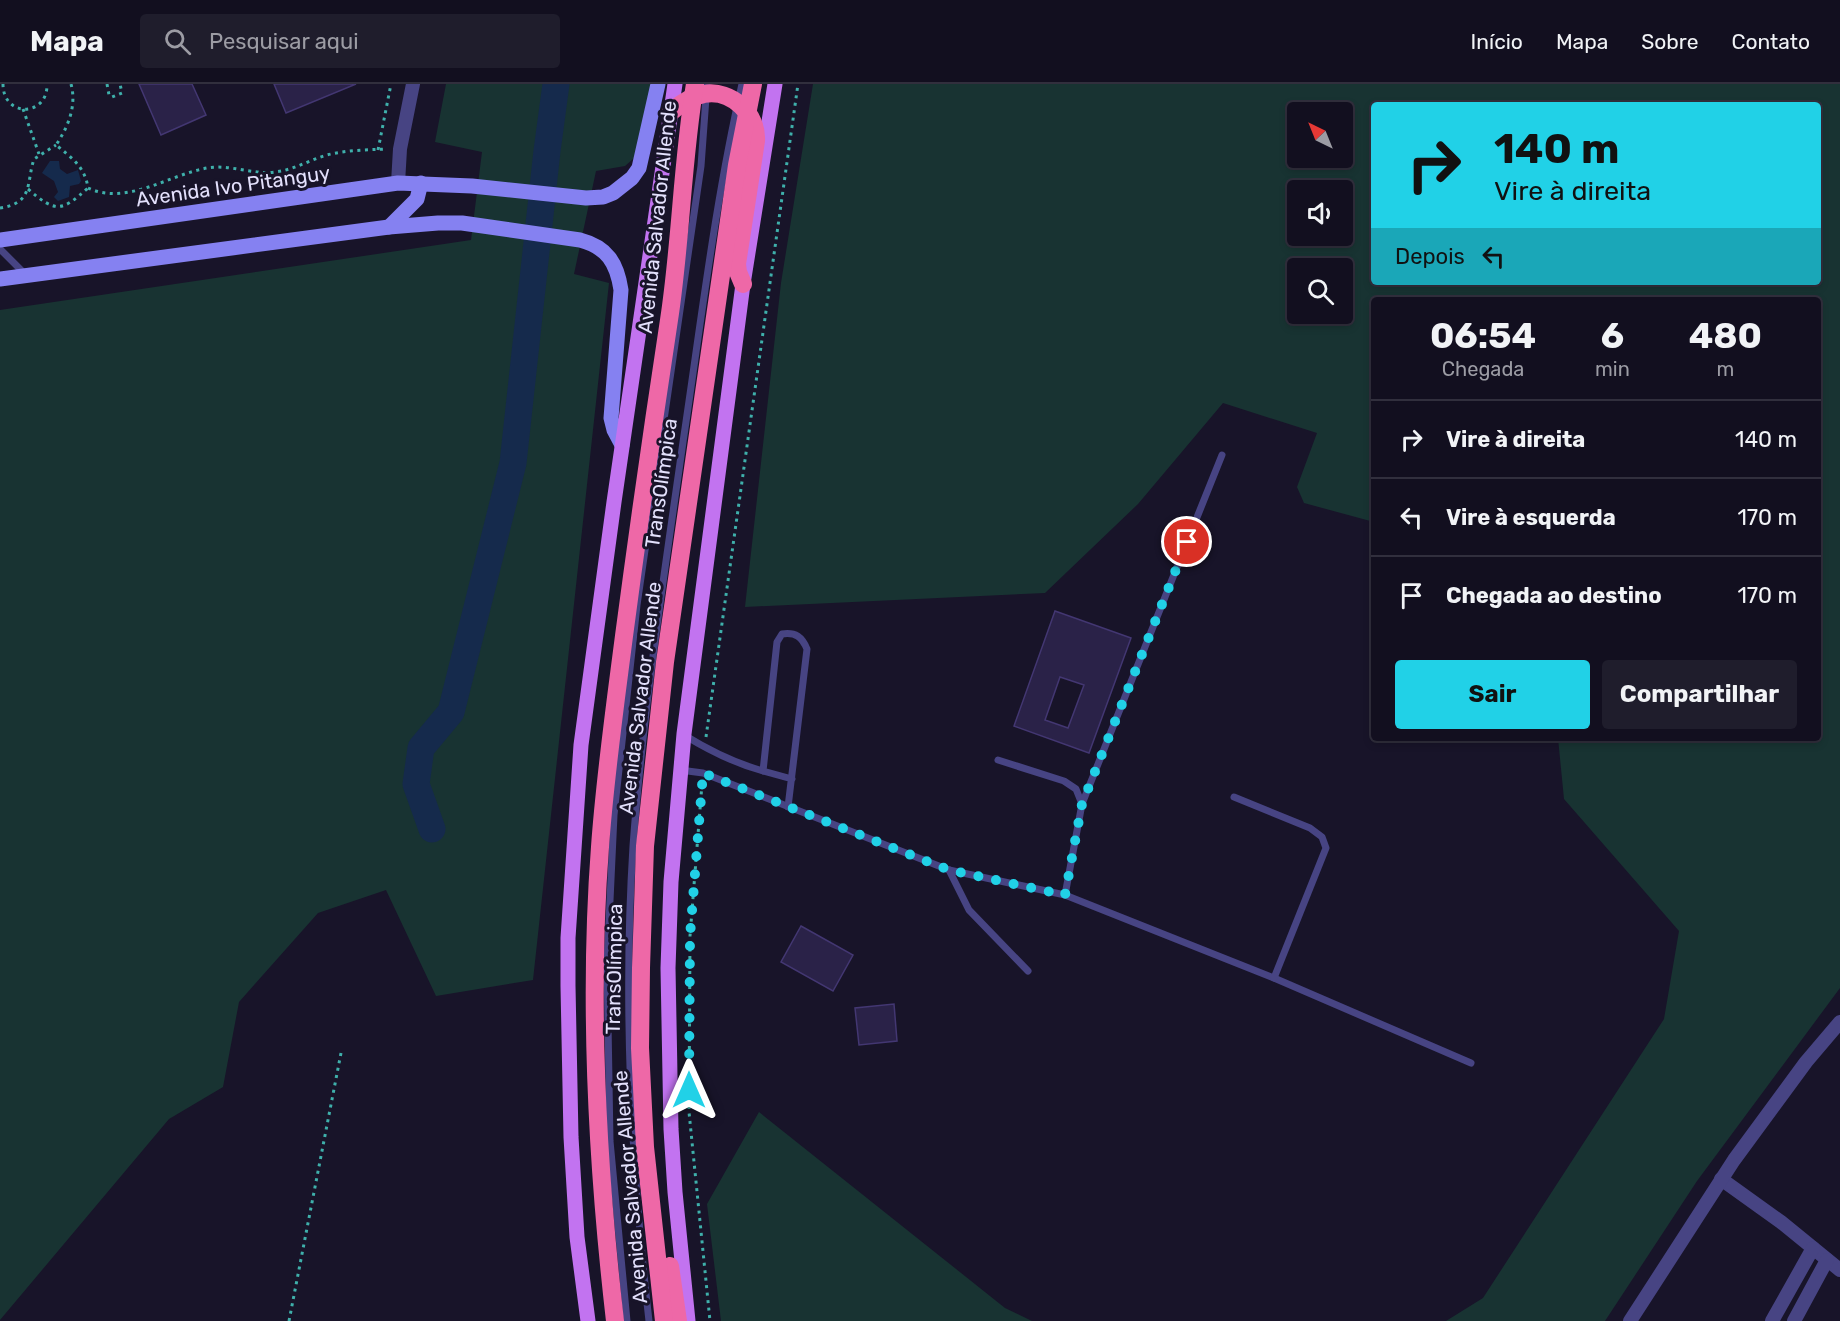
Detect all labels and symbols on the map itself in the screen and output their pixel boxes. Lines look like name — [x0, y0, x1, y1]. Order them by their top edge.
street label: Avenida Salvador Allende — [633, 99, 681, 335]
north arrow — [1287, 102, 1353, 168]
street label: Avenida Ivo Pitanguy — [134, 160, 332, 212]
street label: TransOlímpica — [640, 417, 682, 549]
pin — [1161, 516, 1212, 567]
street label: Avenida Salvador Allende — [614, 580, 666, 816]
street label: TransOlímpica — [601, 903, 627, 1035]
position arrow — [657, 1058, 721, 1122]
street label: Avenida Salvador Allende — [608, 1069, 652, 1305]

